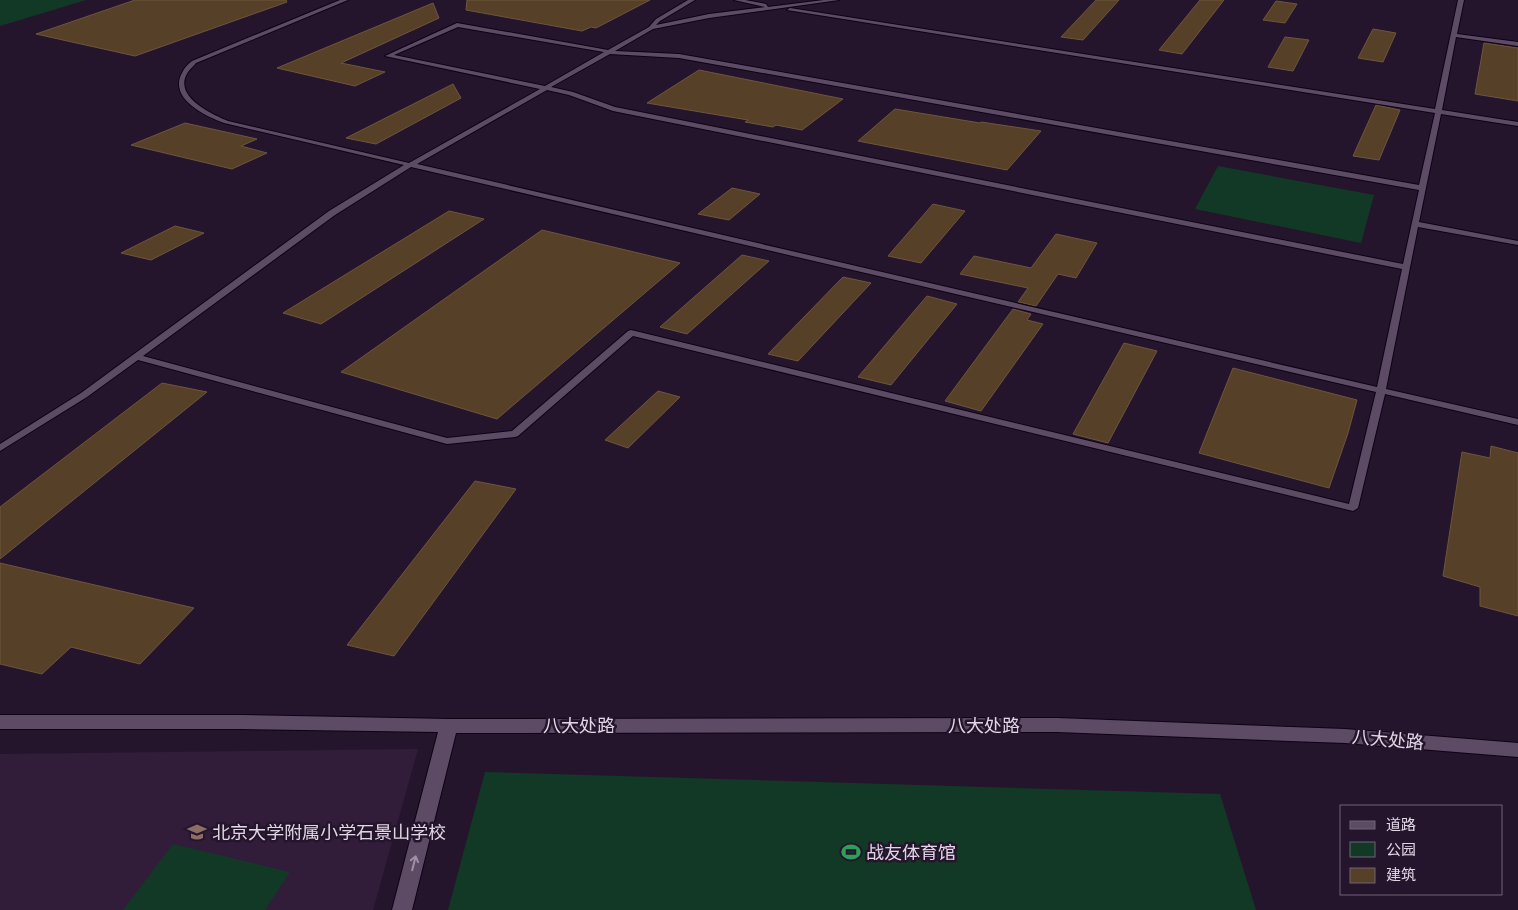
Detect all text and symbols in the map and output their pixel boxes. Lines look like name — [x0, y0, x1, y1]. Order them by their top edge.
street label: 八大处路 — [543, 714, 615, 736]
street label: 八大处路 — [948, 714, 1020, 736]
street label: 八大处路 — [1351, 725, 1425, 753]
legend — [1340, 805, 1503, 895]
text: 道路 — [1386, 815, 1416, 833]
school or university icon: 北京大学附属小学石景山学校 — [186, 821, 208, 843]
place label: 北京大学附属小学石景山学校 — [212, 821, 446, 843]
text: 公园 — [1386, 840, 1416, 858]
sports icon: 战友体育馆 — [840, 841, 862, 863]
place label: 战友体育馆 — [866, 841, 956, 863]
one-way arrow — [410, 855, 419, 871]
text: 建筑 — [1386, 865, 1416, 883]

